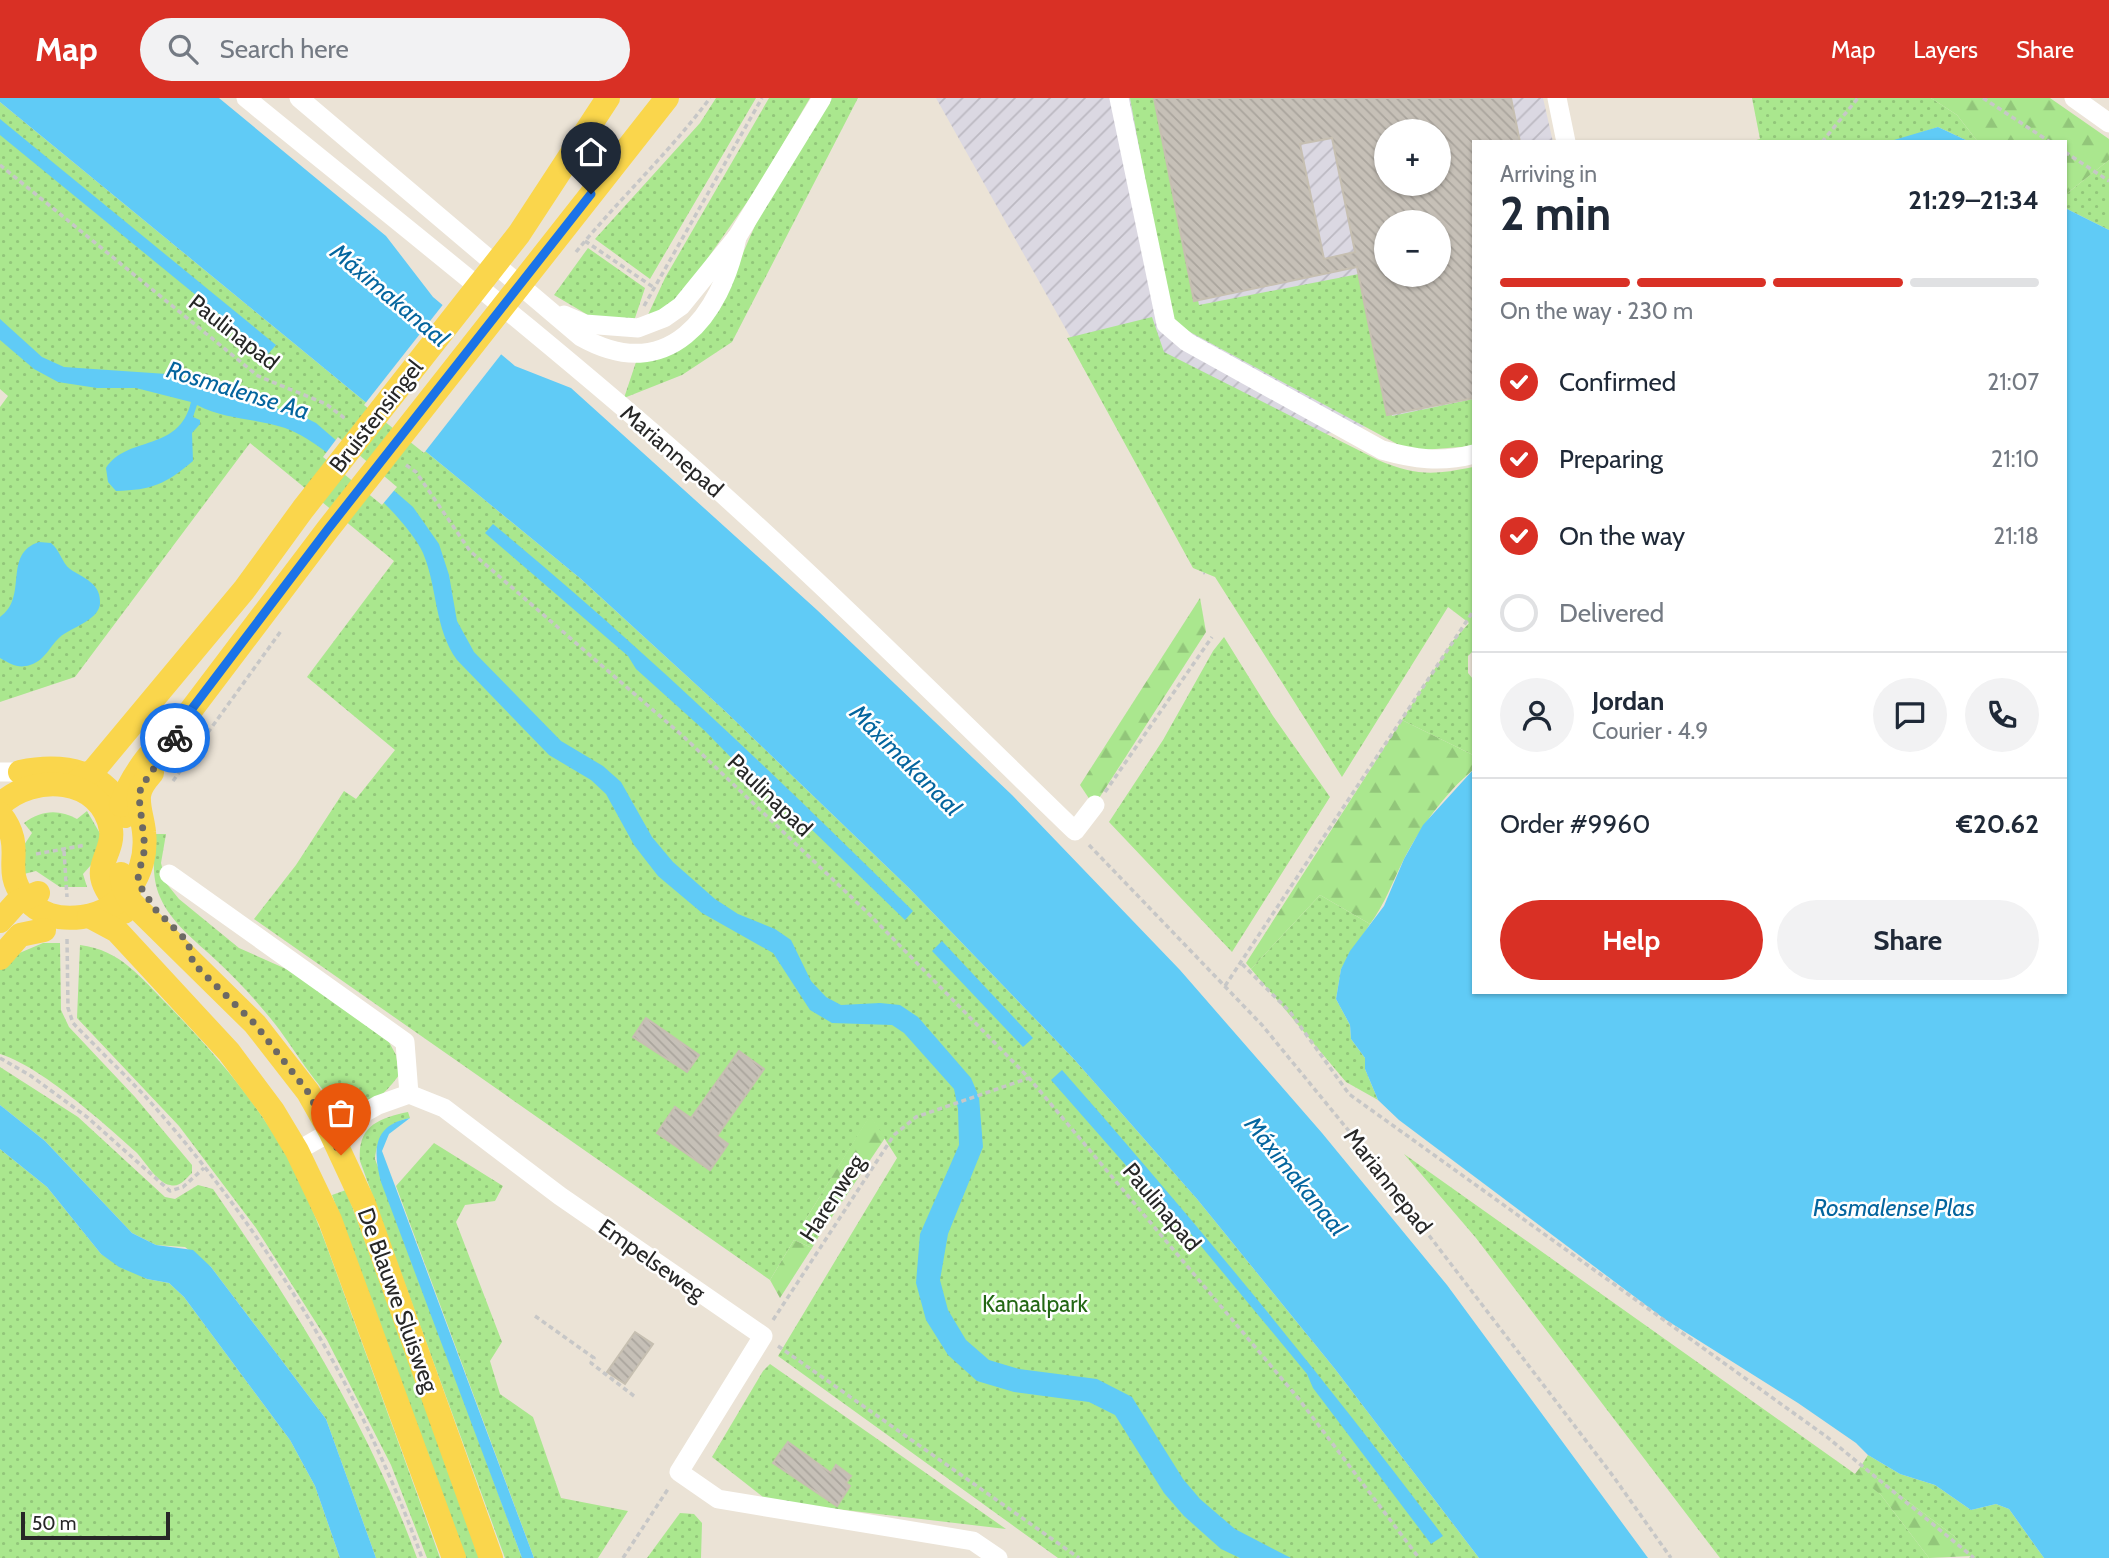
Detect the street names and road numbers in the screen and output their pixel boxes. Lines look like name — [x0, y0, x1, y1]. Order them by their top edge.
street label: Paulinapad — [183, 288, 285, 376]
street label: Bruistensingel — [323, 354, 429, 478]
street label: Mariannepad — [615, 399, 729, 503]
street label: Paulinapad — [722, 748, 818, 842]
street label: Mariannepad — [1338, 1122, 1438, 1240]
street label: Harenweg — [793, 1149, 871, 1247]
street label: Paulinapad — [1117, 1157, 1207, 1257]
street label: De Blauwe Sluisweg — [352, 1204, 445, 1397]
street label: Empelseweg — [593, 1213, 711, 1307]

